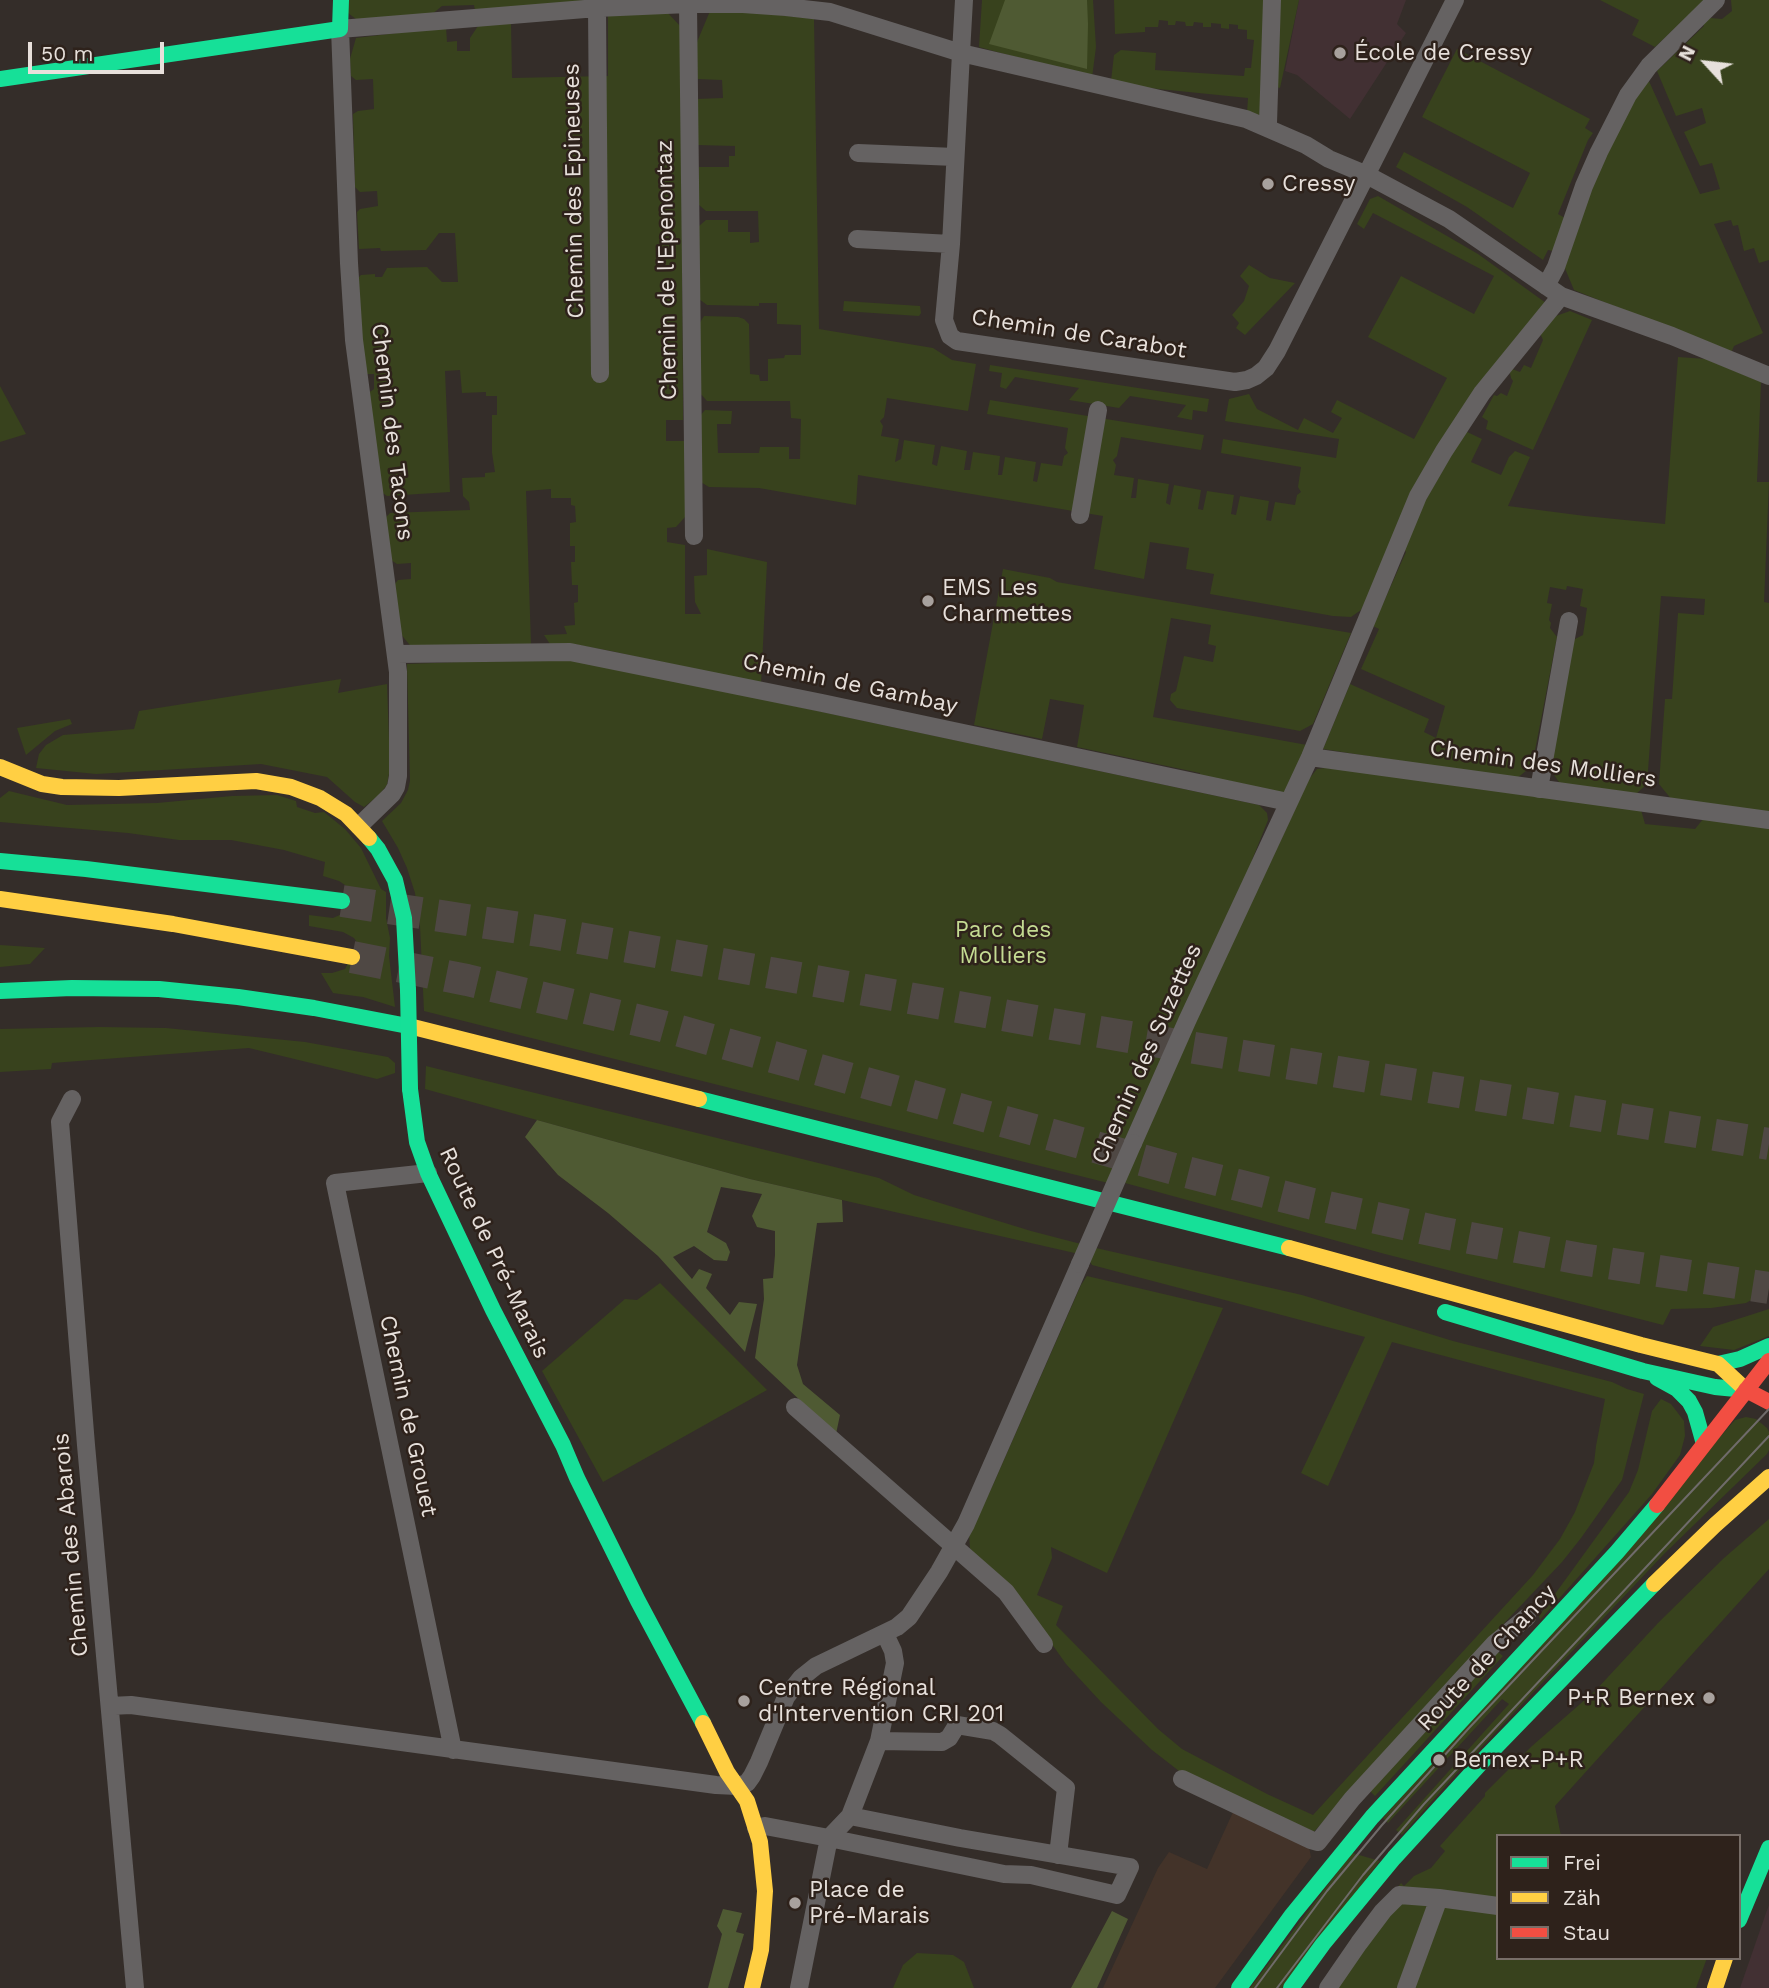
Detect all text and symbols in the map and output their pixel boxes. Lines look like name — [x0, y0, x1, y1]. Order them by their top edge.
scale bar — [32, 28, 168, 72]
north arrow — [1671, 28, 1741, 98]
place label: École de Cressy — [1354, 39, 1532, 67]
text: 50 m — [41, 41, 93, 66]
text: N — [1673, 42, 1700, 65]
marker: École de Cressy — [1332, 45, 1348, 61]
street label: Chemin des Epineuses — [558, 63, 590, 319]
street label: Chemin de l'Epenontaz — [651, 140, 683, 400]
place label: Cressy — [1282, 170, 1355, 198]
marker: Cressy — [1260, 176, 1276, 192]
street label: Chemin de Carabot — [969, 303, 1189, 365]
street label: Chemin des Tacons — [365, 322, 419, 542]
place label: EMS Les Charmettes — [942, 574, 1072, 628]
marker: EMS Les Charmettes — [920, 593, 936, 609]
street label: Chemin de Gambay — [740, 648, 960, 720]
street label: Chemin des Molliers — [1428, 734, 1658, 794]
park label: Parc des Molliers — [955, 916, 1051, 970]
street label: Chemin des Suzettes — [1086, 940, 1208, 1168]
street label: Route de Pré-Marais — [433, 1143, 555, 1363]
street label: Chemin de Grouet — [373, 1313, 443, 1519]
street label: Chemin des Abarois — [47, 1432, 95, 1658]
street label: Route de Chancy — [1412, 1579, 1562, 1737]
place label: Centre Régional d'Intervention CRI 201 — [758, 1674, 1004, 1728]
place label: P+R Bernex — [1567, 1684, 1695, 1712]
marker: P+R Bernex — [1701, 1690, 1717, 1706]
marker: Centre Régional d'Intervention CRI 201 — [736, 1693, 752, 1709]
place label: Bernex-P+R — [1453, 1746, 1584, 1774]
marker: Bernex-P+R — [1431, 1752, 1447, 1768]
legend — [1496, 1834, 1741, 1960]
text: Frei — [1563, 1850, 1601, 1875]
place label: Place de Pré-Marais — [809, 1876, 930, 1930]
text: Zäh — [1563, 1885, 1601, 1910]
marker: Place de Pré-Marais — [787, 1895, 803, 1911]
text: Stau — [1563, 1920, 1610, 1945]

